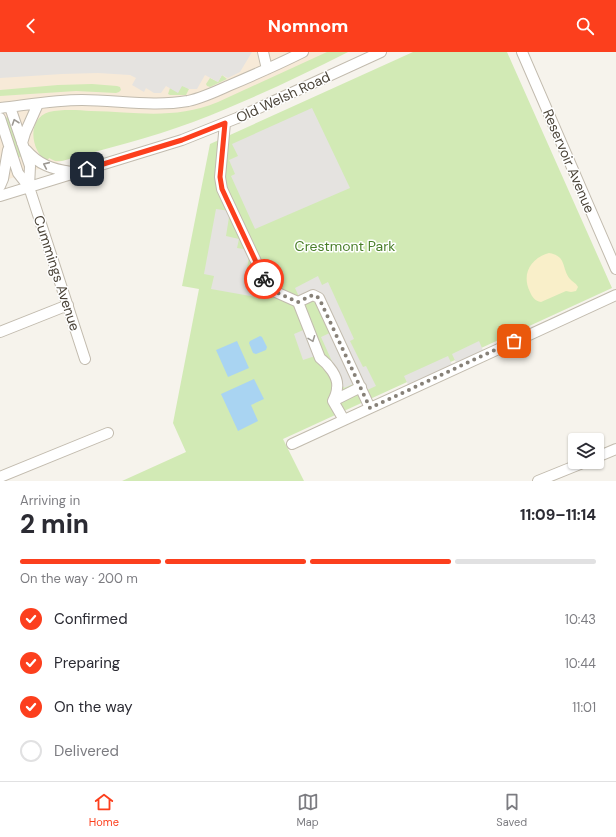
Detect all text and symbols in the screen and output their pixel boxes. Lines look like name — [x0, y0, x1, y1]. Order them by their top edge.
text: Nomnom — [268, 14, 348, 38]
icon: back — [20, 15, 42, 37]
icon: search — [574, 15, 596, 37]
street label: Old Welsh Road — [233, 67, 333, 127]
street label: Reservoir Avenue — [539, 106, 599, 216]
one-way arrow — [12, 119, 20, 126]
pin — [70, 152, 104, 186]
icon: home — [76, 158, 98, 180]
one-way arrow — [43, 162, 50, 170]
street label: Cummings Avenue — [30, 213, 84, 333]
park label: Crestmont Park — [295, 237, 395, 255]
courier — [244, 259, 284, 299]
icon: bike — [253, 268, 275, 290]
pin — [497, 324, 531, 358]
icon: bag — [503, 330, 525, 352]
one-way arrow — [308, 335, 316, 342]
map controls — [568, 433, 604, 469]
button: layers — [568, 433, 604, 469]
text: Arriving in — [20, 492, 80, 509]
text: 11:09–11:14 — [520, 505, 596, 525]
text: 2 min — [20, 507, 89, 541]
text: On the way · 200 m — [20, 570, 138, 587]
icon: check — [20, 608, 42, 630]
text: Confirmed — [54, 609, 128, 629]
text: 10:43 — [565, 611, 596, 628]
icon: check — [20, 652, 42, 674]
text: Preparing — [54, 653, 120, 673]
text: 10:44 — [565, 655, 596, 672]
icon: check — [20, 696, 42, 718]
text: On the way — [54, 697, 133, 717]
text: 11:01 — [572, 699, 596, 716]
text: Delivered — [54, 741, 119, 761]
tab: Home — [89, 791, 119, 829]
tab: Map — [297, 791, 319, 829]
tab: Saved — [496, 791, 527, 829]

